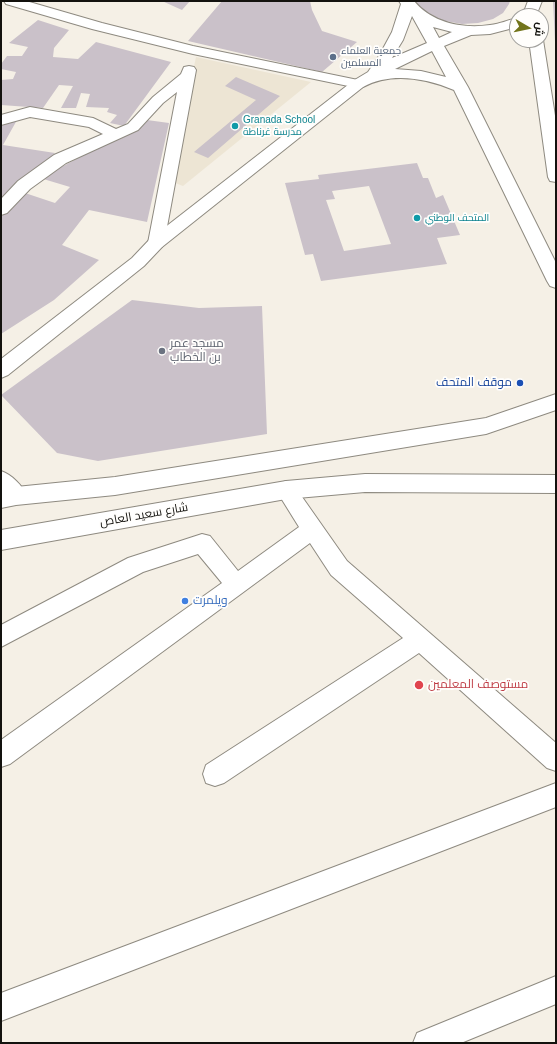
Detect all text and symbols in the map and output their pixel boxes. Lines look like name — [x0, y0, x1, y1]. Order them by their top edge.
north arrow — [509, 8, 549, 48]
text: ش — [533, 22, 547, 38]
place label: جمعية العلماء المسلمين — [341, 45, 401, 68]
marker: جمعية العلماء المسلمين — [328, 52, 338, 62]
place label: Granada School مدرسة غرناطة — [243, 114, 315, 138]
marker: Granada School مدرسة غرناطة — [230, 121, 240, 131]
place label: المتحف الوطني — [425, 212, 489, 224]
marker: المتحف الوطني — [412, 213, 422, 223]
place label: مسجد عمر بن الخطاب — [170, 337, 224, 365]
marker: مسجد عمر بن الخطاب — [157, 346, 167, 356]
place label: موقف المتحف — [436, 376, 512, 390]
marker: موقف المتحف — [515, 378, 525, 388]
street label: شارع سعيد العاص — [99, 500, 189, 530]
place label: ويلمرت — [193, 594, 228, 608]
marker: ويلمرت — [180, 596, 190, 606]
place label: مستوصف المعلمين — [428, 678, 528, 692]
marker: مستوصف المعلمين — [413, 679, 425, 691]

